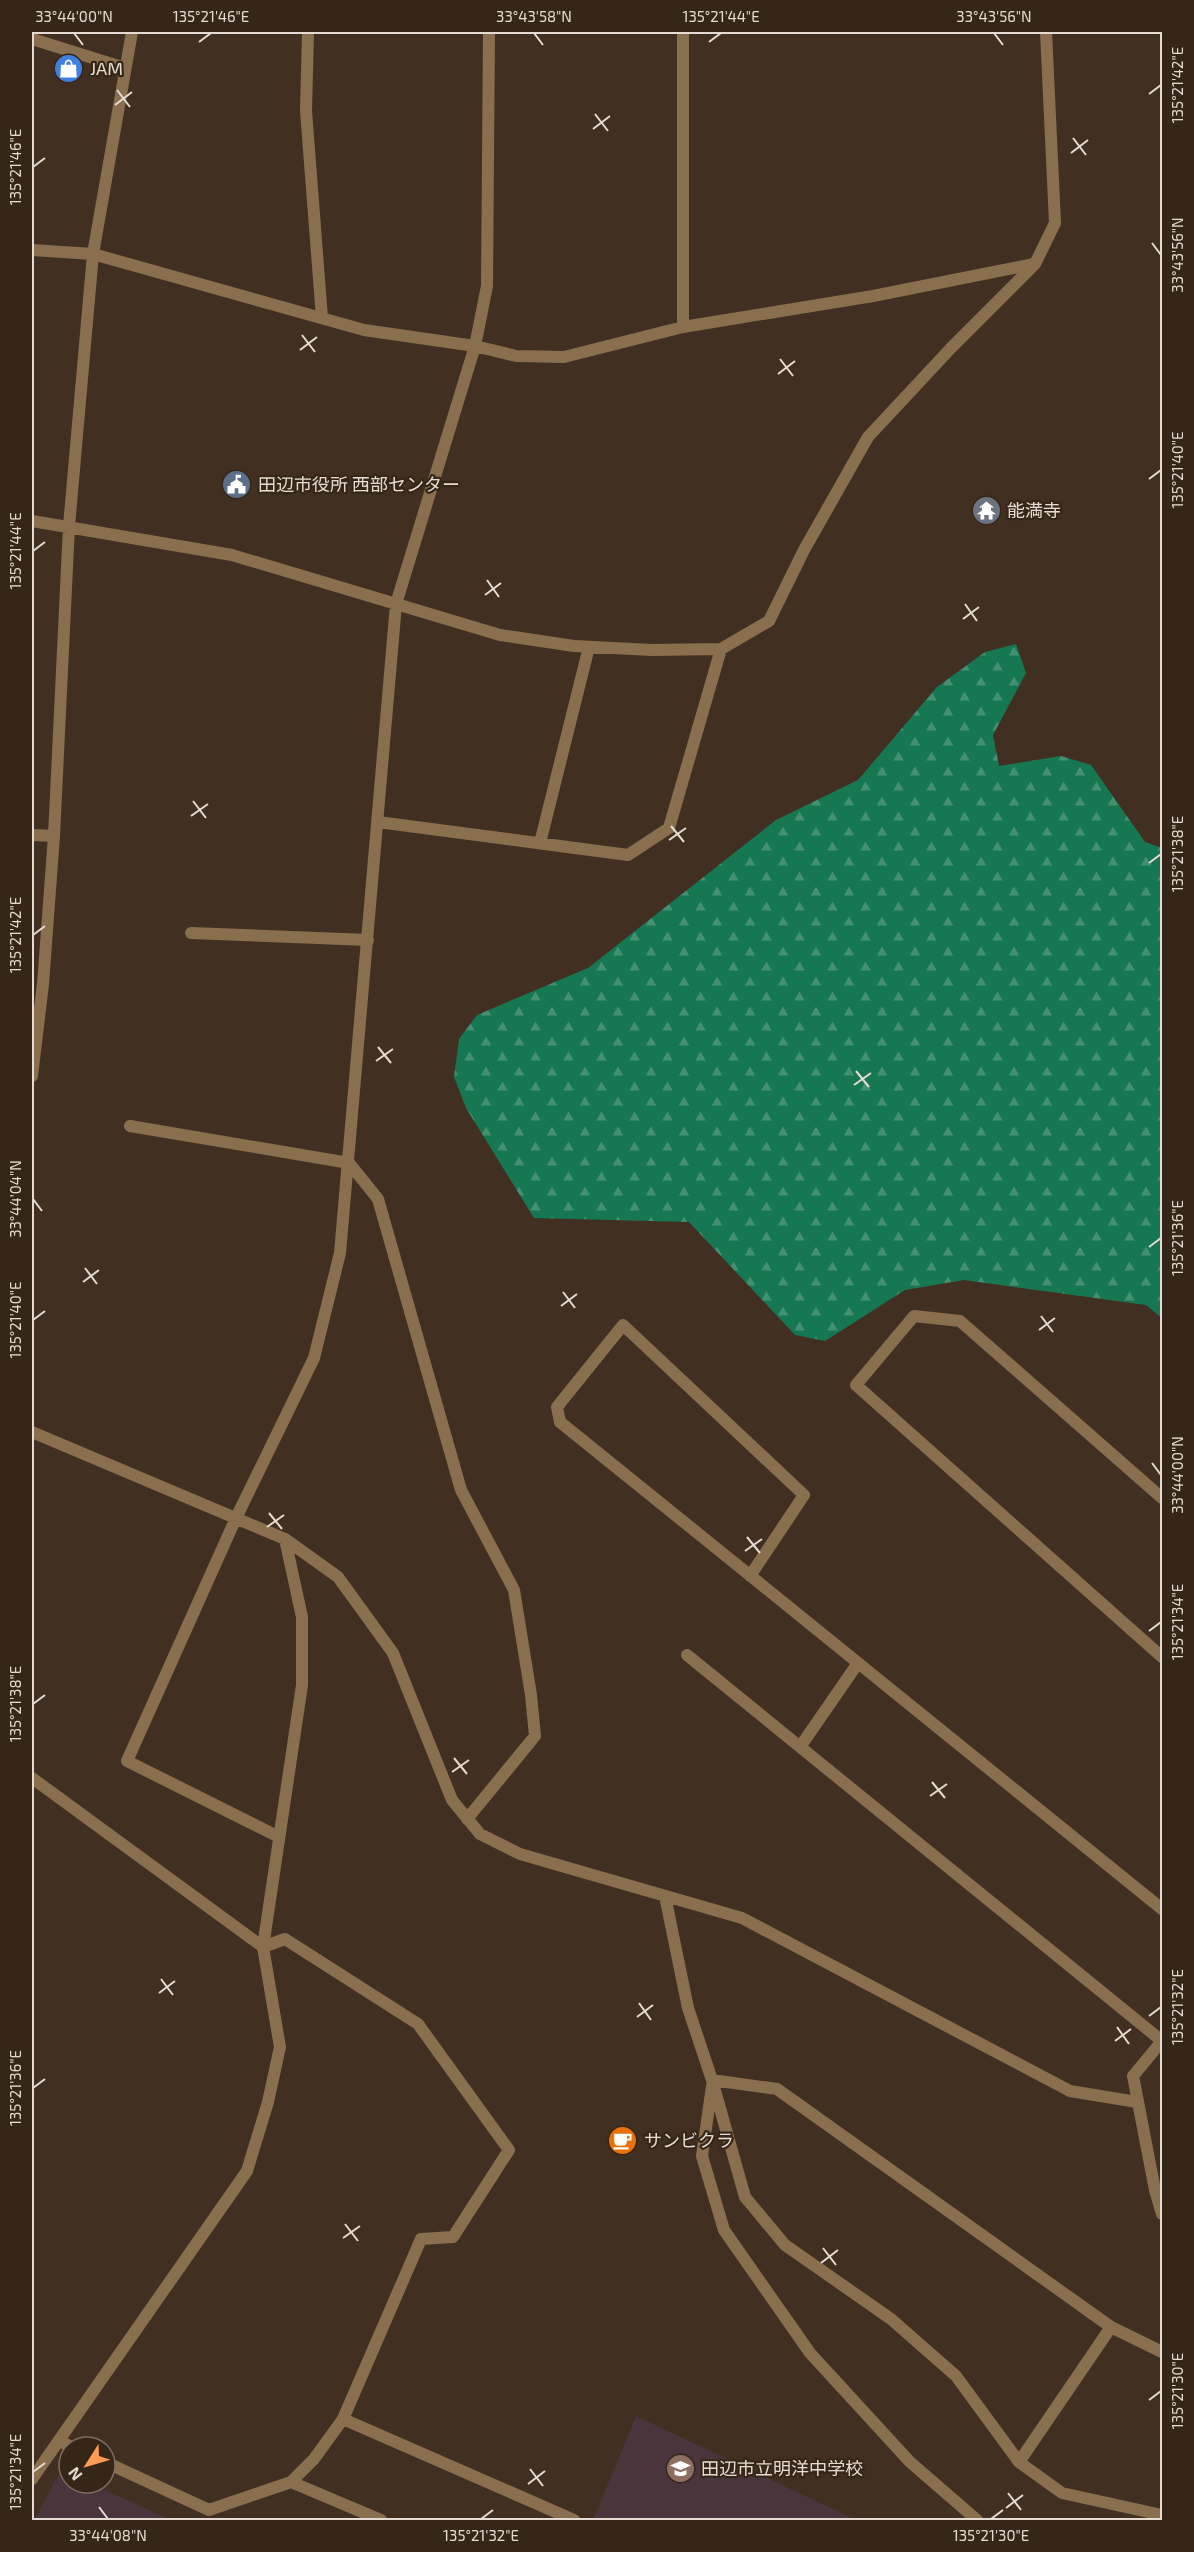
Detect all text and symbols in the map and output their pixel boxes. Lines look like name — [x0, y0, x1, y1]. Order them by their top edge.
text: 33°44'00"N — [35, 7, 113, 25]
text: 135°21'46"E — [173, 7, 249, 25]
text: 33°43'58"N — [496, 7, 572, 25]
text: 135°21'44"E — [682, 7, 760, 25]
text: 33°43'56"N — [956, 7, 1032, 25]
text: 135°21'42"E — [1168, 47, 1186, 123]
shop icon: JAM — [53, 52, 85, 84]
place label: JAM — [90, 57, 123, 79]
text: 135°21'46"E — [6, 129, 24, 205]
text: 33°43'56"N — [1168, 217, 1186, 293]
text: 135°21'40"E — [1168, 432, 1186, 509]
public building icon: 田辺市役所 西部センター — [221, 468, 253, 500]
place label: 田辺市役所 西部センター — [258, 473, 460, 495]
temple icon: 能満寺 — [970, 494, 1002, 526]
place label: 能満寺 — [1007, 499, 1061, 521]
text: 135°21'44"E — [6, 512, 24, 590]
text: 135°21'38"E — [1168, 816, 1186, 892]
text: 135°21'42"E — [6, 897, 24, 973]
text: 33°44'04"N — [6, 1160, 24, 1238]
text: 135°21'36"E — [1168, 1200, 1186, 1276]
text: 135°21'40"E — [6, 1282, 24, 1359]
text: 33°44'00"N — [1168, 1436, 1186, 1514]
text: 135°21'34"E — [1168, 1584, 1186, 1660]
text: 135°21'38"E — [6, 1666, 24, 1742]
text: 135°21'32"E — [1168, 1969, 1186, 2045]
text: 135°21'36"E — [6, 2050, 24, 2126]
cafe icon: サンビクラ — [607, 2124, 639, 2156]
place label: サンビクラ — [644, 2129, 734, 2151]
text: 135°21'30"E — [1168, 2353, 1186, 2429]
text: 135°21'34"E — [6, 2434, 24, 2510]
north arrow — [57, 2435, 117, 2495]
school or university icon: 田辺市立明洋中学校 — [664, 2452, 696, 2484]
place label: 田辺市立明洋中学校 — [701, 2457, 863, 2479]
text: N — [64, 2464, 86, 2485]
text: 33°44'08"N — [69, 2526, 147, 2544]
text: 135°21'32"E — [443, 2526, 519, 2544]
text: 135°21'30"E — [953, 2526, 1029, 2544]

